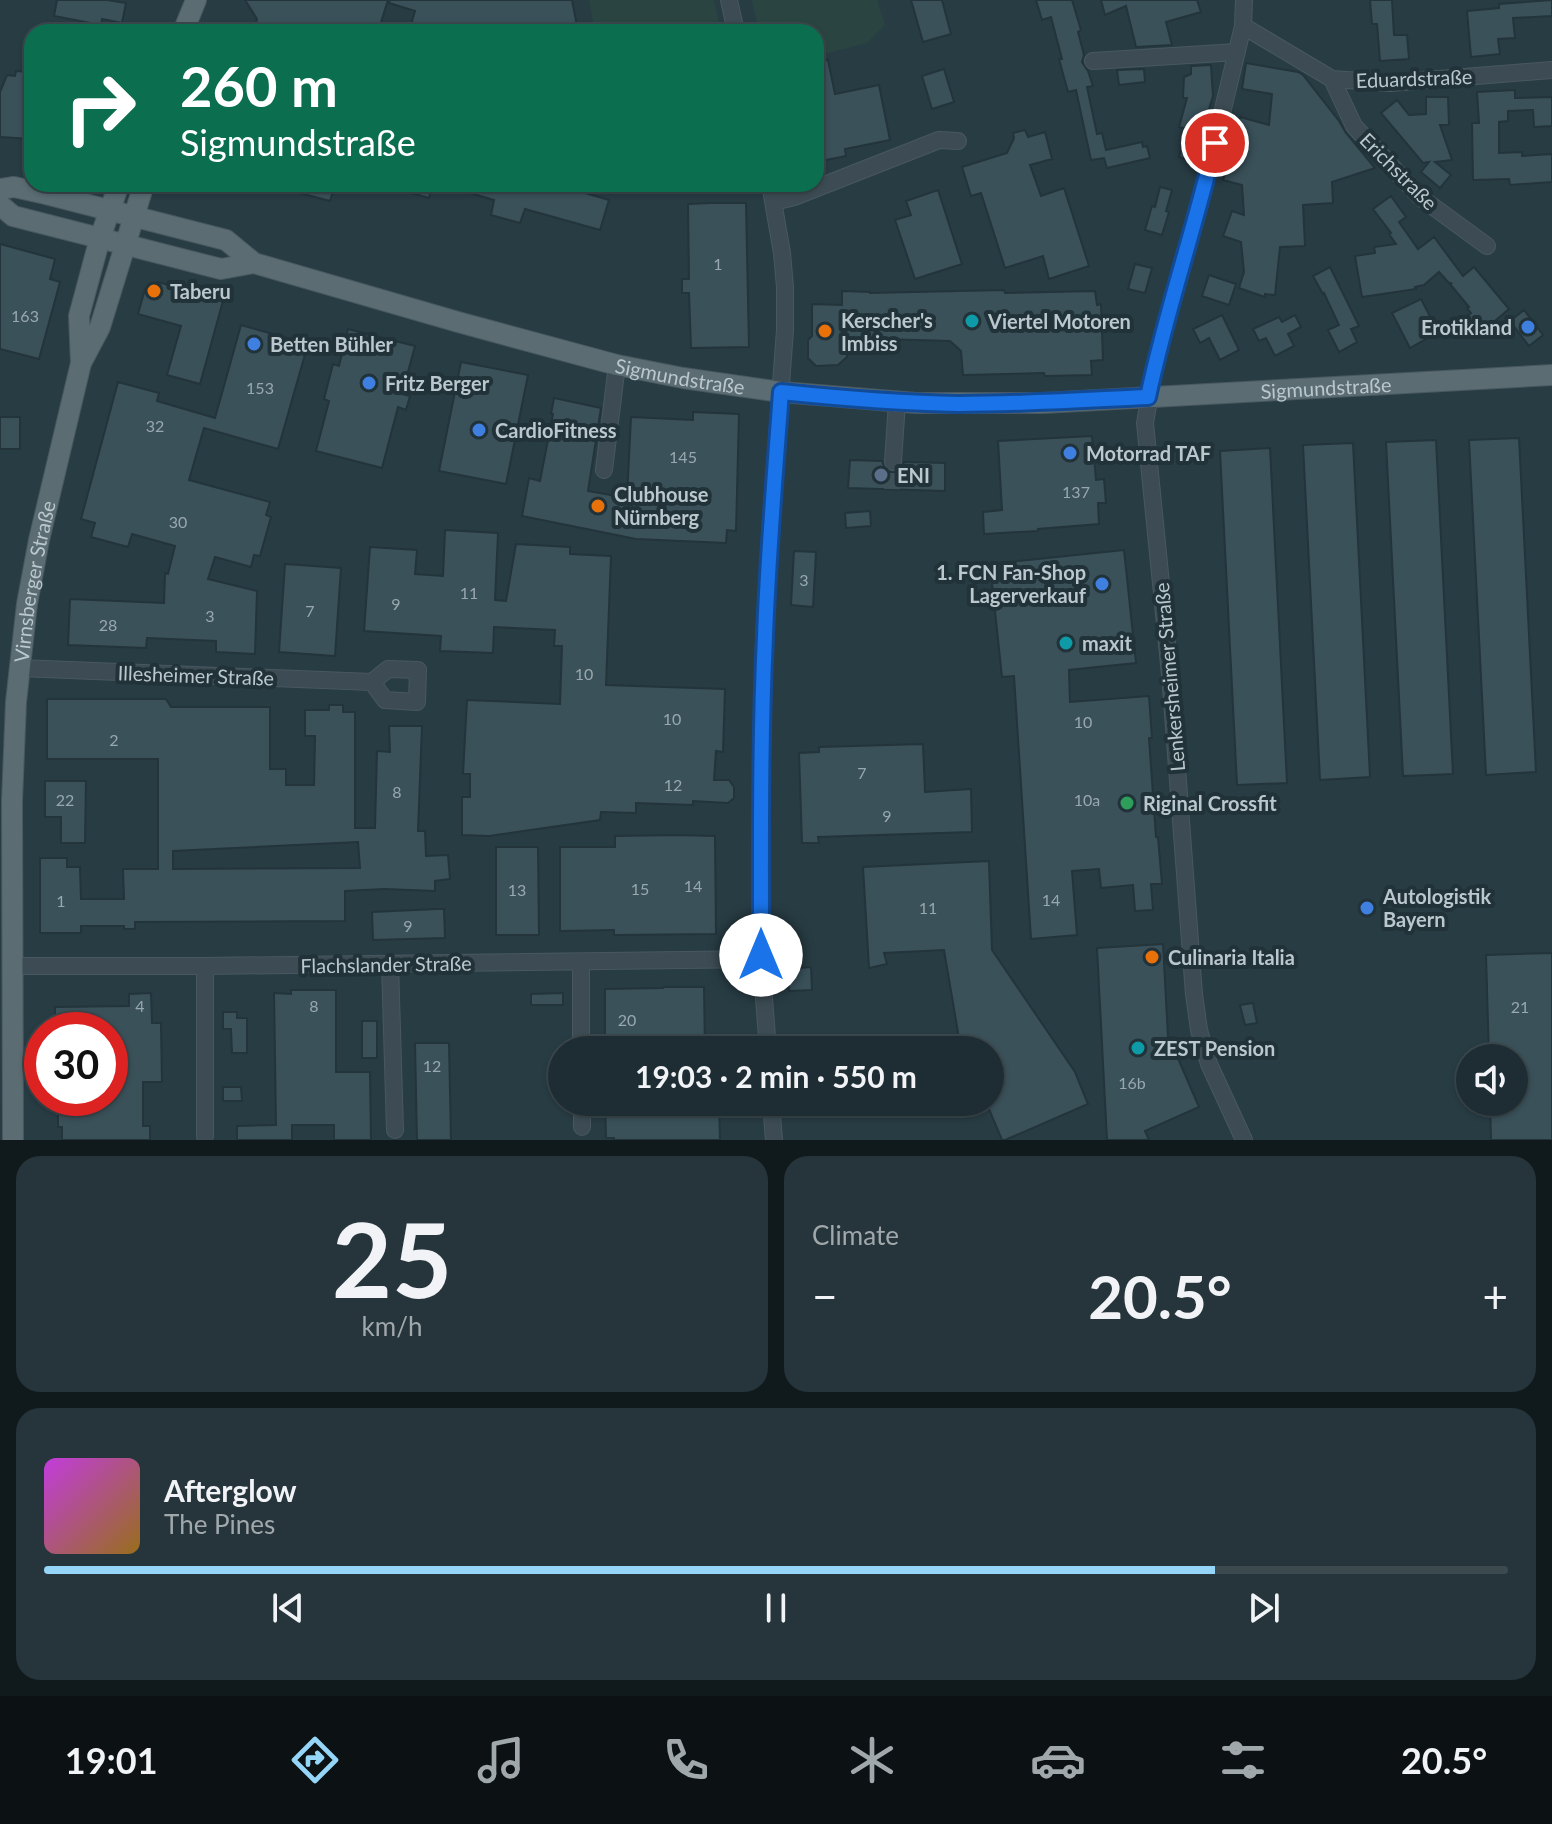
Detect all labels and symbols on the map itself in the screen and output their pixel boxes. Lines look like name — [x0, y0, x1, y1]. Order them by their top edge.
street label: Eduardstraße — [1355, 64, 1473, 92]
pin — [1181, 109, 1249, 177]
street label: Erichstraße — [1355, 127, 1443, 215]
house number: 1 — [713, 254, 723, 273]
place label: Taberu — [170, 279, 231, 303]
marker: Taberu — [145, 282, 163, 300]
house number: 163 — [11, 306, 39, 325]
place label: Kerscher's Imbiss — [841, 308, 933, 355]
place label: Viertel Motoren — [987, 309, 1131, 333]
marker: Viertel Motoren — [963, 312, 981, 330]
place label: Erotikland — [1421, 315, 1512, 339]
marker: Erotikland — [1519, 318, 1537, 336]
marker: Kerscher's Imbiss — [816, 322, 834, 340]
place label: Betten Bühler — [270, 332, 394, 356]
marker: Betten Bühler — [245, 335, 263, 353]
street label: Sigmundstraße — [613, 353, 746, 399]
place label: Fritz Berger — [385, 371, 490, 395]
street label: Sigmundstraße — [1260, 372, 1392, 403]
marker: Fritz Berger — [360, 374, 378, 392]
house number: 153 — [246, 378, 274, 397]
house number: 32 — [146, 416, 164, 435]
place label: CardioFitness — [495, 418, 617, 442]
marker: CardioFitness — [470, 421, 488, 439]
place label: Motorrad TAF — [1086, 441, 1211, 465]
marker: Motorrad TAF — [1061, 444, 1079, 462]
house number: 145 — [669, 447, 697, 466]
place label: ENI — [897, 463, 930, 487]
marker: ENI — [872, 466, 890, 484]
place label: Clubhouse Nürnberg — [614, 482, 709, 529]
house number: 137 — [1062, 482, 1090, 501]
marker: Clubhouse Nürnberg — [589, 497, 607, 515]
street label: Virnsberger Straße — [9, 498, 60, 664]
house number: 30 — [169, 512, 187, 531]
place label: 1. FCN Fan-Shop Lagerverkauf — [936, 560, 1087, 607]
house number: 3 — [799, 570, 809, 589]
marker: 1. FCN Fan-Shop Lagerverkauf — [1093, 575, 1111, 593]
street label: Lenkersheimer Straße — [1149, 582, 1189, 772]
house number: 11 — [460, 583, 478, 602]
house number: 9 — [391, 594, 401, 613]
house number: 7 — [305, 601, 315, 620]
house number: 3 — [205, 606, 215, 625]
house number: 28 — [99, 615, 117, 634]
place label: maxit — [1082, 631, 1132, 655]
marker: maxit — [1057, 634, 1075, 652]
street label: Illesheimer Straße — [117, 660, 275, 690]
house number: 10 — [575, 664, 593, 683]
house number: 10 — [663, 709, 681, 728]
house number: 10 — [1074, 712, 1092, 731]
house number: 2 — [109, 730, 119, 749]
house number: 7 — [857, 763, 867, 782]
house number: 12 — [664, 775, 682, 794]
house number: 8 — [392, 782, 402, 801]
house number: 22 — [56, 790, 74, 809]
house number: 10a — [1074, 790, 1100, 809]
place label: Riginal Crossfit — [1143, 791, 1277, 815]
marker: Riginal Crossfit — [1118, 794, 1136, 812]
house number: 9 — [882, 806, 892, 825]
house number: 14 — [684, 876, 702, 895]
house number: 15 — [631, 879, 649, 898]
house number: 13 — [508, 880, 526, 899]
place label: Autologistik Bayern — [1382, 884, 1491, 931]
house number: 14 — [1042, 890, 1060, 909]
house number: 1 — [56, 891, 66, 910]
house number: 11 — [919, 898, 937, 917]
marker: Autologistik Bayern — [1358, 899, 1376, 917]
position arrow — [719, 913, 803, 997]
house number: 9 — [403, 916, 413, 935]
place label: Culinaria Italia — [1168, 945, 1295, 969]
marker: Culinaria Italia — [1143, 948, 1161, 966]
street label: Flachslander Straße — [300, 951, 472, 977]
house number: 4 — [135, 996, 145, 1015]
house number: 8 — [309, 996, 319, 1015]
house number: 21 — [1511, 997, 1529, 1016]
house number: 20 — [618, 1010, 636, 1029]
speed limit sign: 30 — [24, 1012, 128, 1116]
place label: ZEST Pension — [1154, 1036, 1275, 1060]
marker: ZEST Pension — [1129, 1039, 1147, 1057]
house number: 12 — [423, 1056, 441, 1075]
house number: 16b — [1118, 1073, 1146, 1092]

